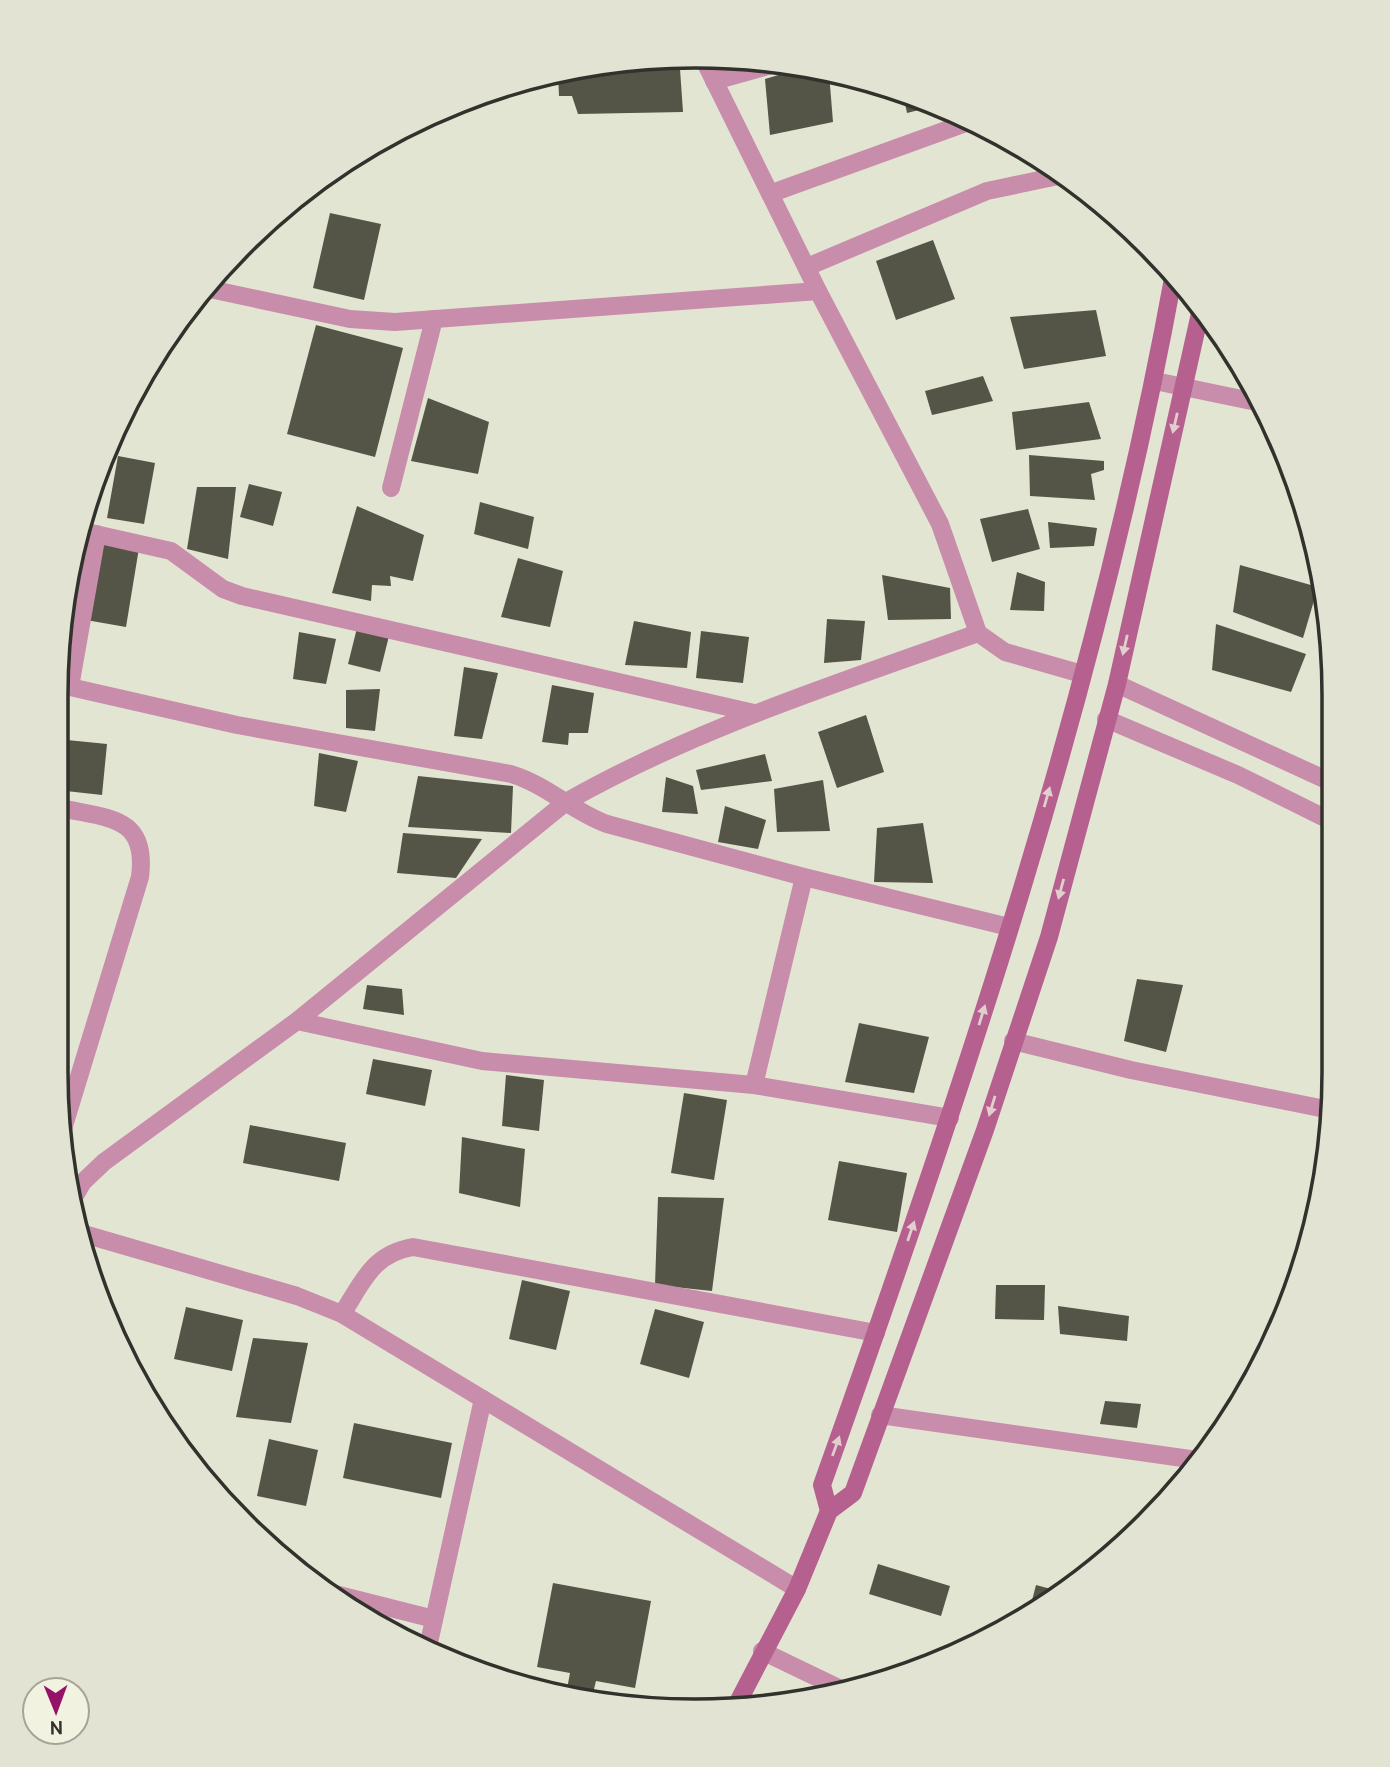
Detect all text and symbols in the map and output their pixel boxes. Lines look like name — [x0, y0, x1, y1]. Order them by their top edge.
one-way arrow — [1169, 412, 1180, 434]
one-way arrow — [1120, 634, 1131, 656]
one-way arrow — [1042, 786, 1052, 807]
one-way arrow — [1055, 878, 1066, 900]
one-way arrow — [977, 1004, 987, 1025]
one-way arrow — [987, 1095, 997, 1116]
one-way arrow — [906, 1220, 917, 1241]
one-way arrow — [831, 1435, 842, 1456]
north arrow — [21, 1676, 91, 1746]
text: N — [49, 1716, 63, 1739]

